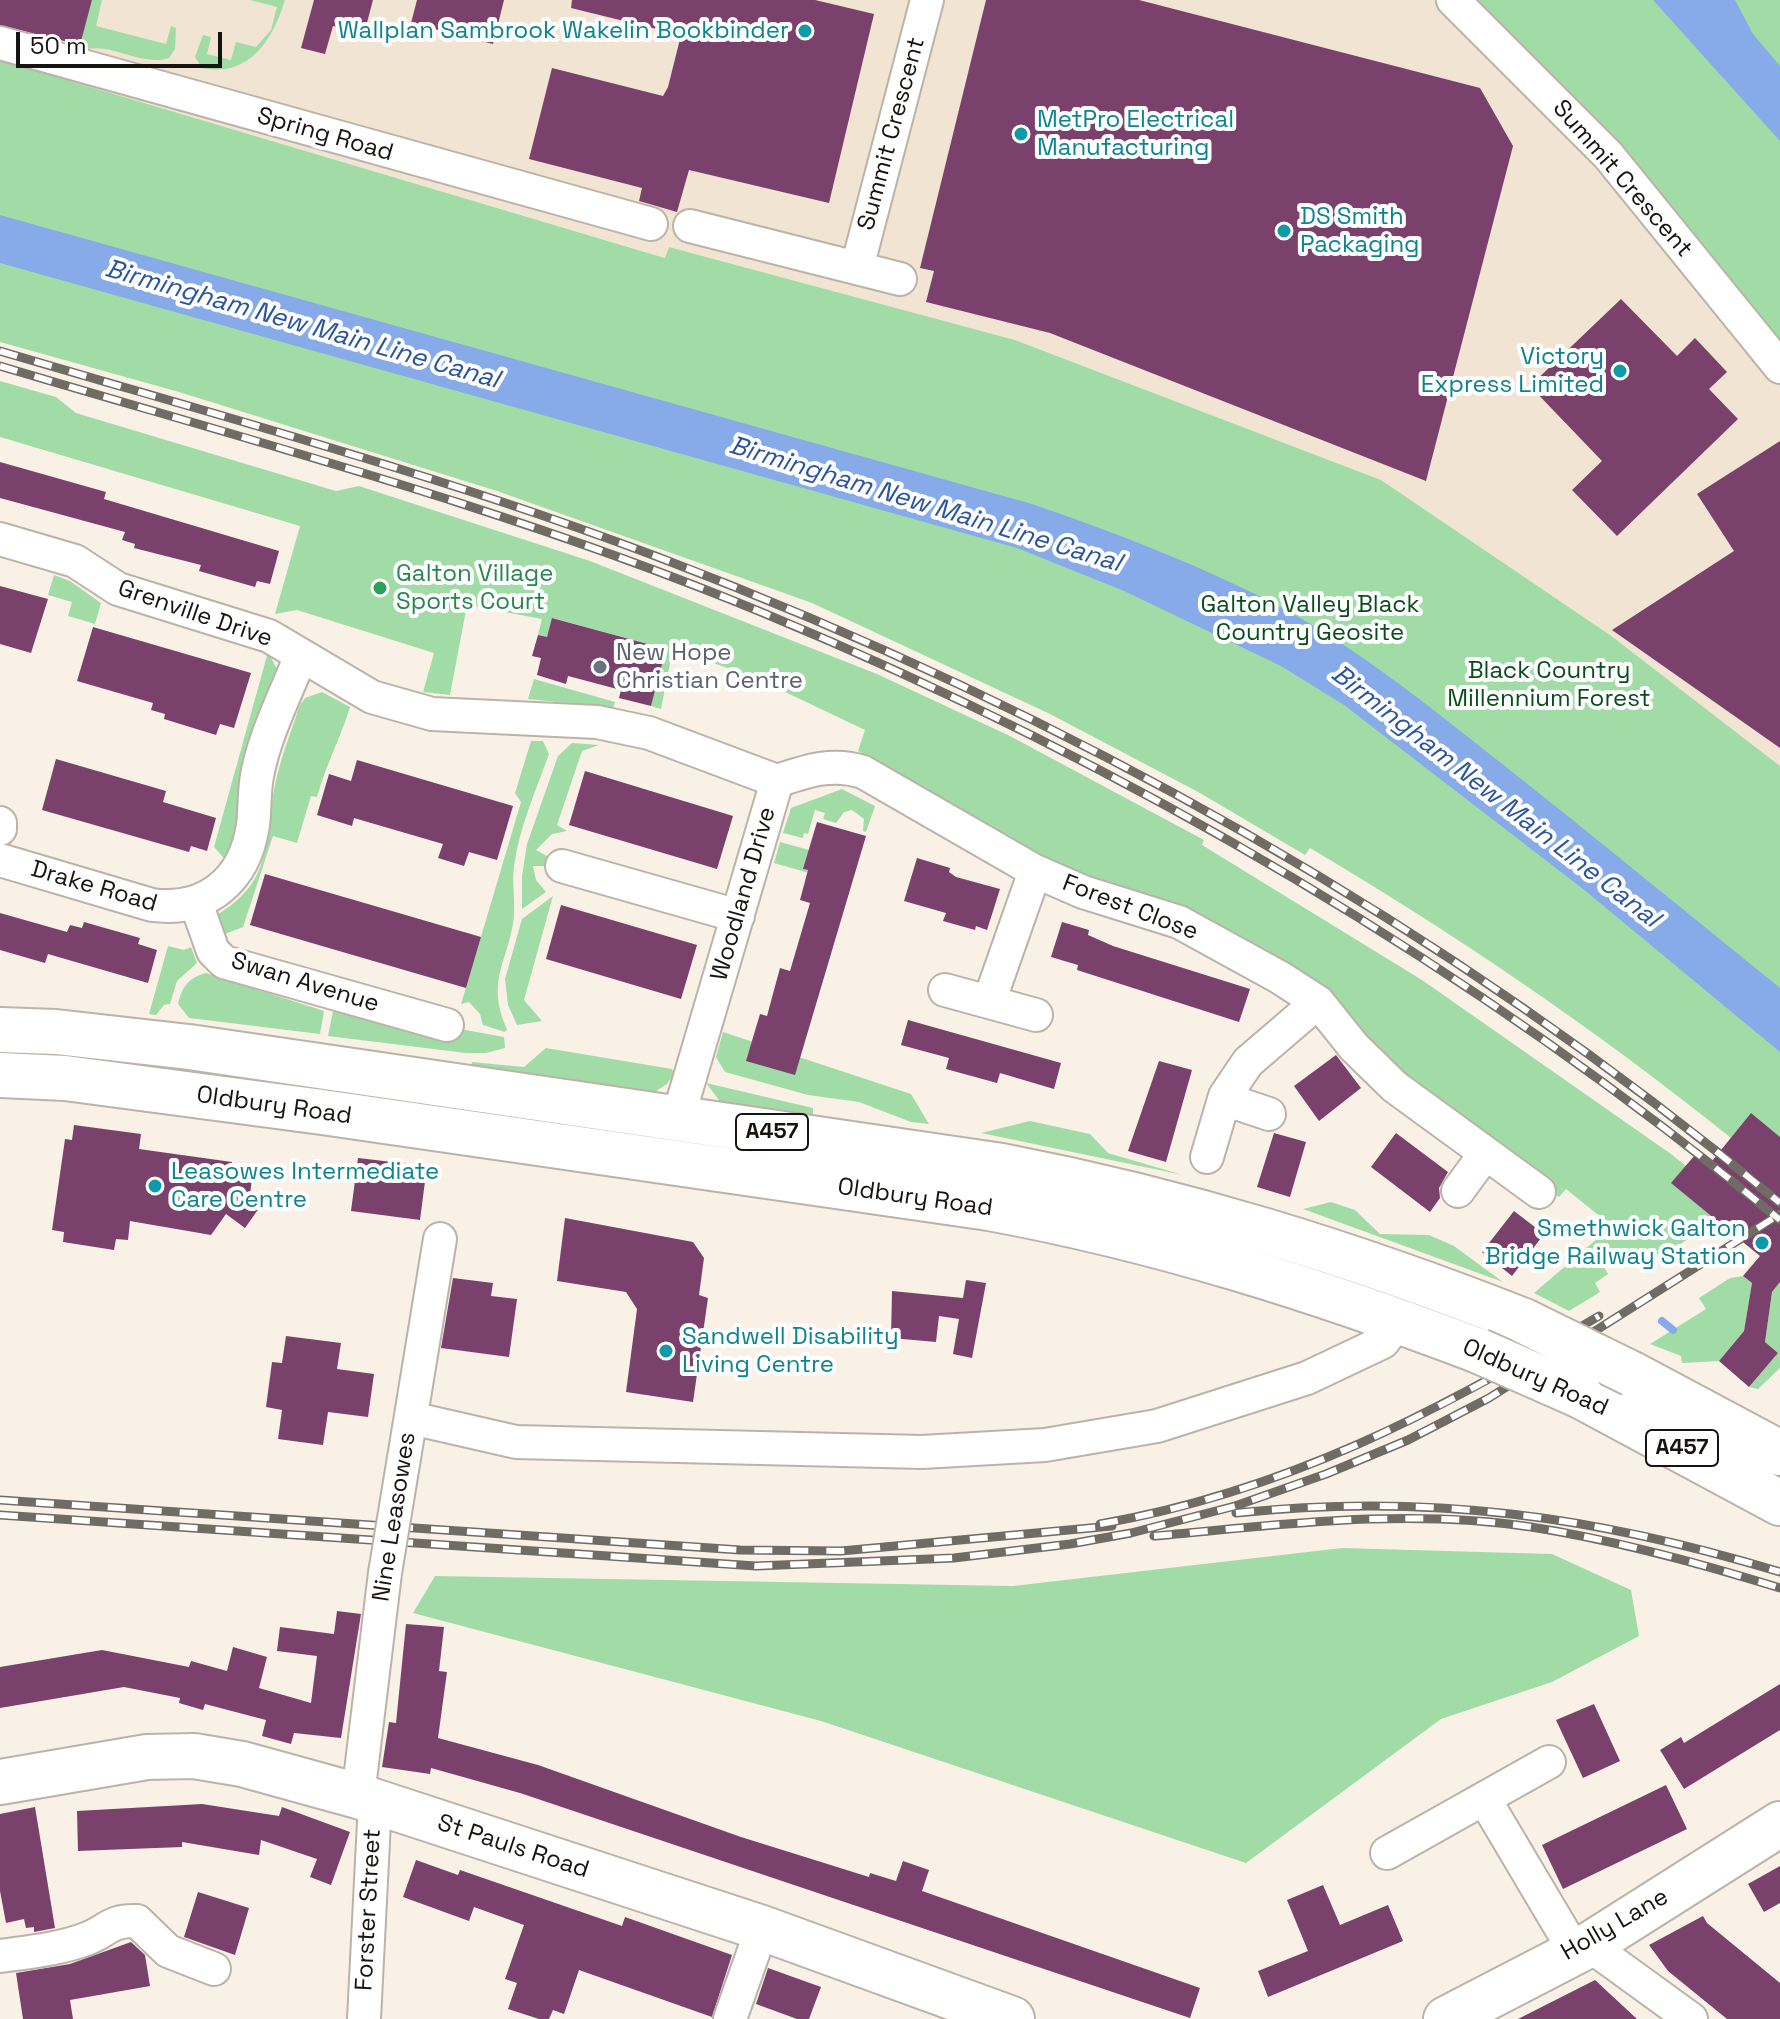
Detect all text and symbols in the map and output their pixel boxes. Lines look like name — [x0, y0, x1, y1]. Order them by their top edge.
scale bar — [20, 16, 226, 66]
place label: Wallplan Sambrook Wakelin Bookbinder — [338, 17, 789, 45]
marker: Wallplan Sambrook Wakelin Bookbinder — [796, 22, 814, 40]
text: 50 m — [30, 30, 87, 61]
street label: Summit Crescent — [852, 34, 932, 234]
street label: Summit Crescent — [1546, 95, 1698, 263]
street label: Spring Road — [254, 102, 396, 168]
place label: MetPro Electrical Manufacturing — [1037, 106, 1234, 162]
marker: MetPro Electrical Manufacturing — [1012, 125, 1030, 143]
place label: DS Smith Packaging — [1300, 203, 1419, 259]
marker: DS Smith Packaging — [1275, 222, 1293, 240]
water label: Birmingham New Main Line Canal — [101, 254, 503, 396]
place label: Victory Express Limited — [1421, 343, 1604, 399]
marker: Victory Express Limited — [1611, 362, 1629, 380]
water label: Birmingham New Main Line Canal — [725, 430, 1125, 580]
place label: Galton Village Sports Court — [396, 560, 553, 616]
street label: Grenville Drive — [114, 574, 276, 654]
marker: Galton Village Sports Court — [371, 579, 389, 597]
park label: Galton Valley Black Country Geosite — [1201, 591, 1419, 647]
place label: New Hope Christian Centre — [616, 639, 803, 695]
park label: Black Country Millennium Forest — [1447, 657, 1651, 713]
marker: New Hope Christian Centre — [591, 658, 609, 676]
water label: Birmingham New Main Line Canal — [1324, 659, 1666, 935]
street label: Woodland Drive — [705, 804, 783, 984]
street label: Drake Road — [28, 855, 160, 919]
street label: Forest Close — [1058, 869, 1202, 947]
street label: Swan Avenue — [228, 947, 382, 1019]
street label: Oldbury Road — [195, 1081, 353, 1131]
road number: A457 — [736, 1114, 808, 1150]
place label: Leasowes Intermediate Care Centre — [171, 1158, 439, 1214]
street label: Oldbury Road — [836, 1173, 994, 1223]
marker: Leasowes Intermediate Care Centre — [146, 1177, 164, 1195]
place label: Smethwick Galton Bridge Railway Station — [1485, 1215, 1746, 1271]
marker: Smethwick Galton Bridge Railway Station — [1753, 1234, 1771, 1252]
place label: Sandwell Disability Living Centre — [682, 1323, 899, 1379]
street label: Oldbury Road — [1458, 1333, 1612, 1423]
marker: Sandwell Disability Living Centre — [657, 1342, 675, 1360]
street label: Nine Leasowes — [367, 1430, 423, 1604]
road number: A457 — [1646, 1430, 1718, 1466]
street label: St Pauls Road — [433, 1809, 593, 1885]
street label: Forster Street — [350, 1828, 388, 1992]
street label: Holly Lane — [1556, 1883, 1674, 1967]

